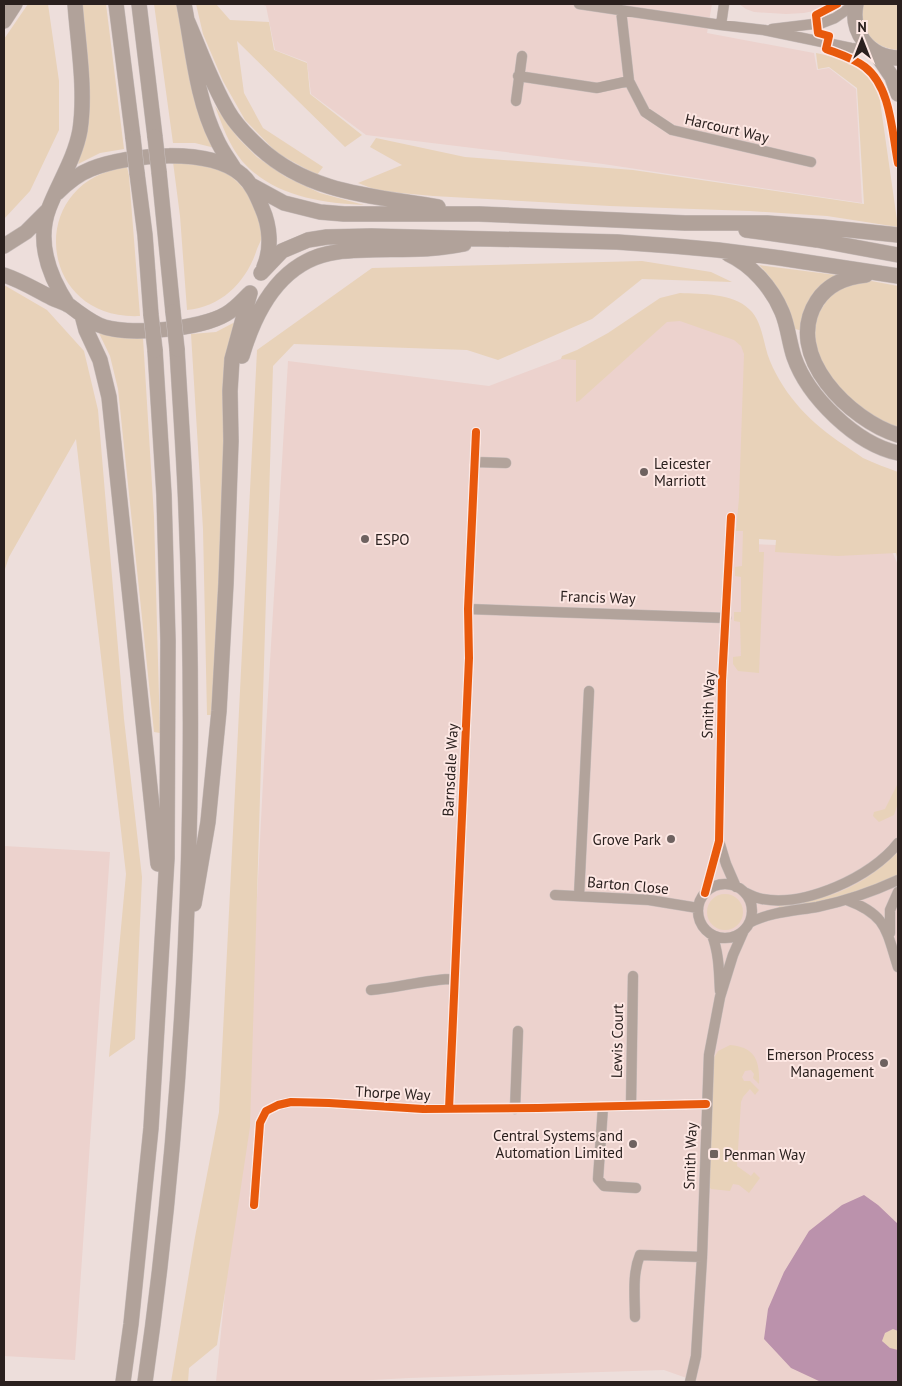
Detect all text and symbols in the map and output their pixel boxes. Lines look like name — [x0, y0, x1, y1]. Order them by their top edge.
north arrow — [837, 15, 887, 65]
text: N — [857, 18, 867, 36]
street label: Harcourt Way — [683, 109, 771, 147]
place label: Leicester Marriott — [654, 454, 711, 490]
marker: Leicester Marriott — [638, 466, 650, 478]
place label: ESPO — [375, 530, 409, 549]
marker: ESPO — [359, 533, 371, 545]
street label: Francis Way — [560, 586, 636, 608]
street label: Smith Way — [697, 671, 719, 739]
street label: Barnsdale Way — [438, 723, 462, 817]
place label: Grove Park — [593, 830, 662, 849]
marker: Grove Park — [665, 833, 677, 845]
street label: Barton Close — [586, 872, 670, 898]
street label: Lewis Court — [607, 1004, 627, 1078]
place label: Emerson Process Management — [767, 1045, 874, 1081]
marker: Emerson Process Management — [878, 1057, 890, 1069]
street label: Thorpe Way — [355, 1082, 431, 1104]
street label: Smith Way — [679, 1122, 701, 1190]
place label: Central Systems and Automation Limited — [493, 1126, 623, 1162]
marker: Central Systems and Automation Limited — [627, 1138, 639, 1150]
place label: Penman Way — [724, 1145, 805, 1164]
marker: Penman Way — [708, 1148, 720, 1160]

